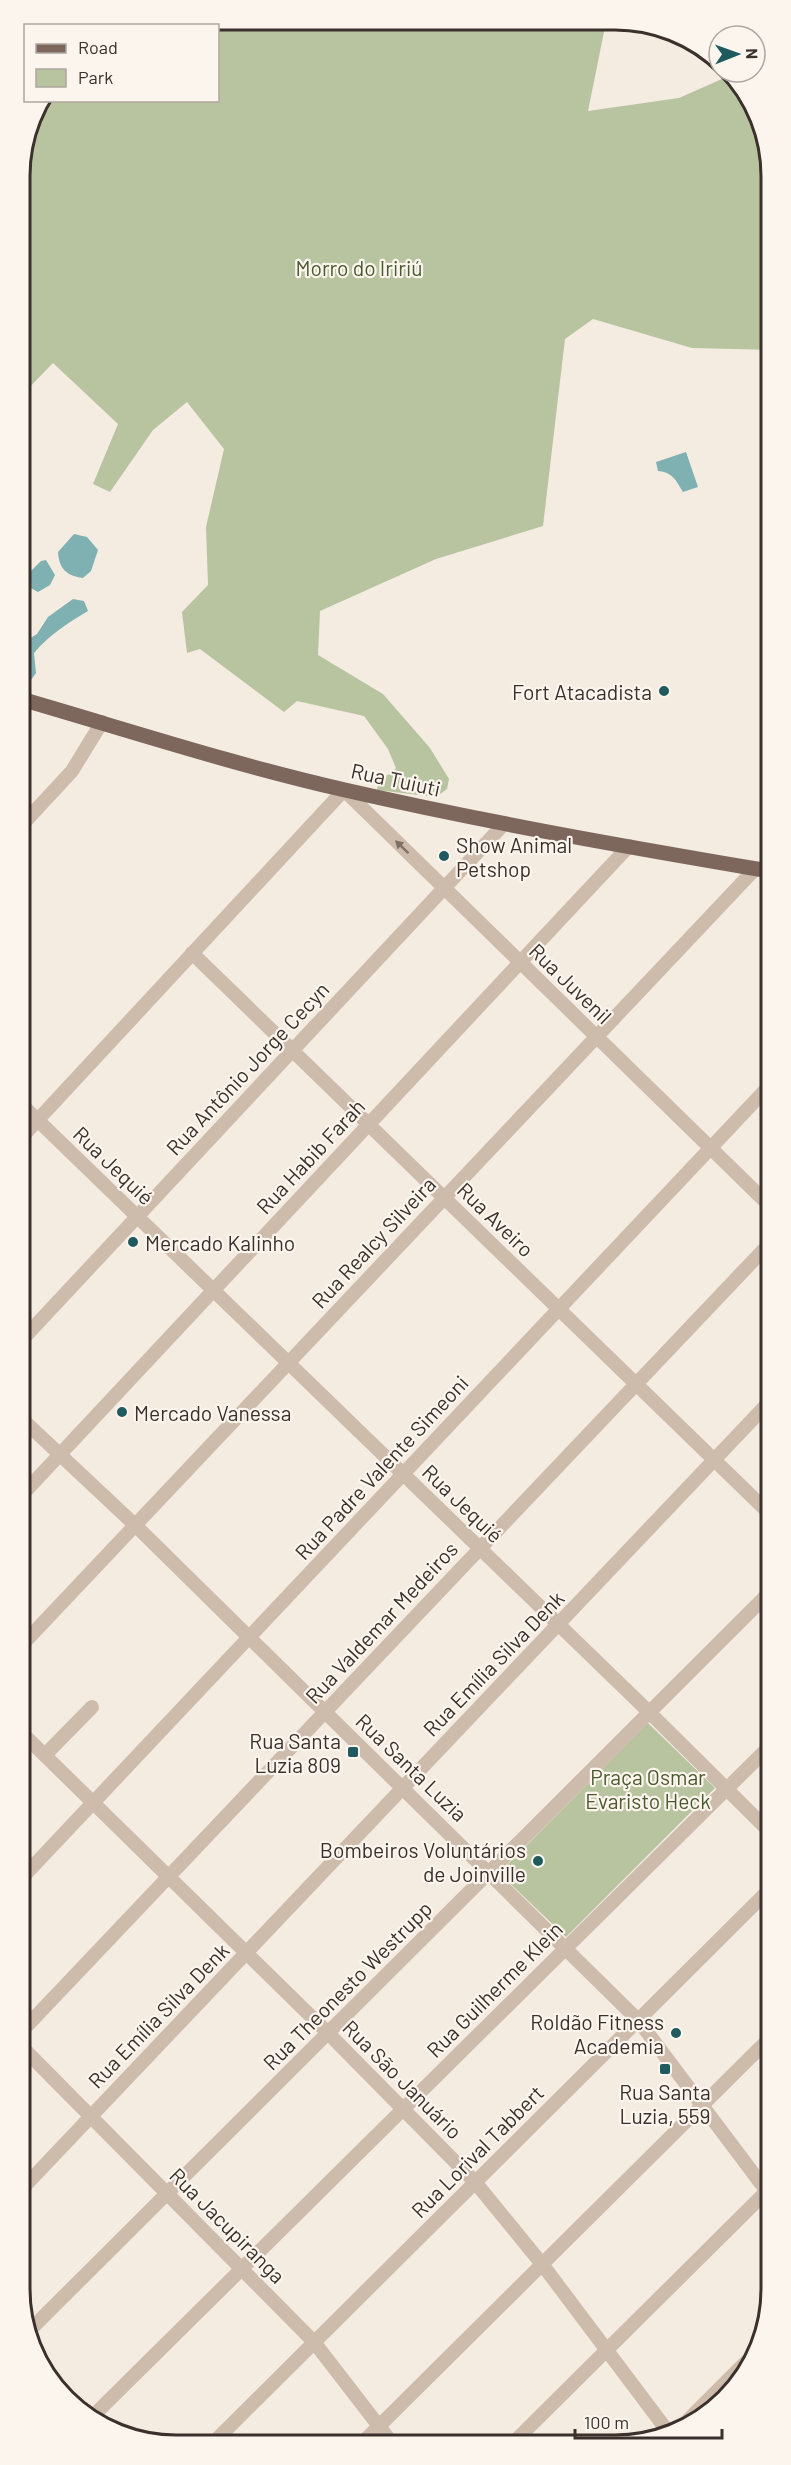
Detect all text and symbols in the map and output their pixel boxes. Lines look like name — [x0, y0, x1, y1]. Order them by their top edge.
legend — [24, 24, 219, 102]
north arrow — [707, 24, 767, 84]
text: Road — [78, 36, 118, 58]
text: N — [743, 48, 762, 59]
text: Park — [78, 66, 113, 88]
park label: Morro do Iririú — [295, 255, 423, 280]
place label: Fort Atacadista — [512, 679, 652, 704]
marker: Fort Atacadista — [657, 684, 671, 698]
street label: Rua Tuiuti — [349, 757, 443, 801]
place label: Show Animal Petshop — [456, 832, 572, 881]
one-way arrow — [395, 840, 410, 854]
marker: Show Animal Petshop — [437, 849, 451, 863]
street label: Rua Juvenil — [525, 938, 617, 1028]
street label: Rua Antônio Jorge Cecyn — [160, 976, 334, 1160]
street label: Rua Habib Farah — [251, 1093, 369, 1219]
street label: Rua Jequié — [69, 1121, 159, 1209]
street label: Rua Realcy Silveira — [306, 1171, 440, 1313]
street label: Rua Aveiro — [453, 1177, 539, 1261]
place label: Mercado Kalinho — [145, 1230, 295, 1255]
marker: Mercado Kalinho — [126, 1235, 140, 1249]
street label: Rua Padre Valente Simeoni — [289, 1370, 473, 1564]
place label: Mercado Vanessa — [134, 1400, 291, 1425]
marker: Mercado Vanessa — [115, 1405, 129, 1419]
street label: Rua Jequié — [418, 1459, 508, 1547]
street label: Rua Valdemar Medeiros — [300, 1536, 462, 1708]
street label: Rua Emília Silva Denk — [417, 1585, 569, 1741]
street label: Rua Santa Luzia — [351, 1708, 473, 1826]
place label: Rua Santa Luzia 809 — [249, 1728, 341, 1777]
marker: Rua Santa Luzia 809 — [346, 1745, 360, 1759]
park label: Praça Osmar Evaristo Heck — [585, 1764, 711, 1813]
place label: Bombeiros Voluntários de Joinville — [320, 1837, 526, 1886]
marker: Bombeiros Voluntários de Joinville — [531, 1854, 545, 1868]
street label: Rua Theonesto Westrupp — [257, 1895, 437, 2075]
street label: Rua Guilherme Klein — [421, 1916, 567, 2062]
street label: Rua Emília Silva Denk — [82, 1937, 234, 2093]
place label: Roldão Fitness Academia — [530, 2009, 664, 2058]
street label: Rua São Januário — [338, 2014, 468, 2144]
marker: Roldão Fitness Academia — [669, 2026, 683, 2040]
marker: Rua Santa Luzia, 559 — [658, 2062, 672, 2076]
place label: Rua Santa Luzia, 559 — [619, 2079, 711, 2128]
street label: Rua Lorival Tabbert — [406, 2080, 548, 2222]
street label: Rua Jacupiranga — [165, 2162, 291, 2288]
scale bar — [575, 2402, 722, 2440]
text: 100 m — [584, 2411, 629, 2433]

